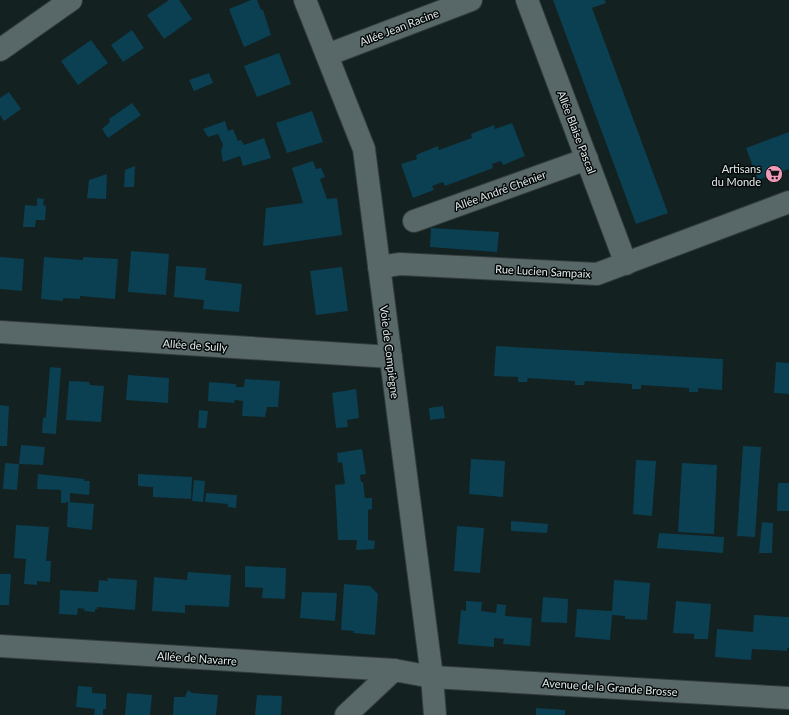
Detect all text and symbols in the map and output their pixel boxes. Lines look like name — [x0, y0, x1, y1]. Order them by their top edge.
street label: Allée Jean Racine — [358, 6, 440, 48]
street label: Allée Blaise Pascal — [555, 89, 599, 175]
place label: Artisans du Monde — [712, 162, 761, 188]
supermarket icon: Artisans du Monde — [764, 164, 784, 184]
street label: Allée André Chénier — [452, 167, 548, 213]
street label: Rue Lucien Sampaix — [495, 262, 592, 280]
street label: Voie de Compiègne — [378, 305, 402, 399]
street label: Allée de Sully — [162, 336, 228, 354]
street label: Allée de Navarre — [157, 649, 238, 667]
street label: Avenue de la Grande Brosse — [542, 676, 678, 698]

